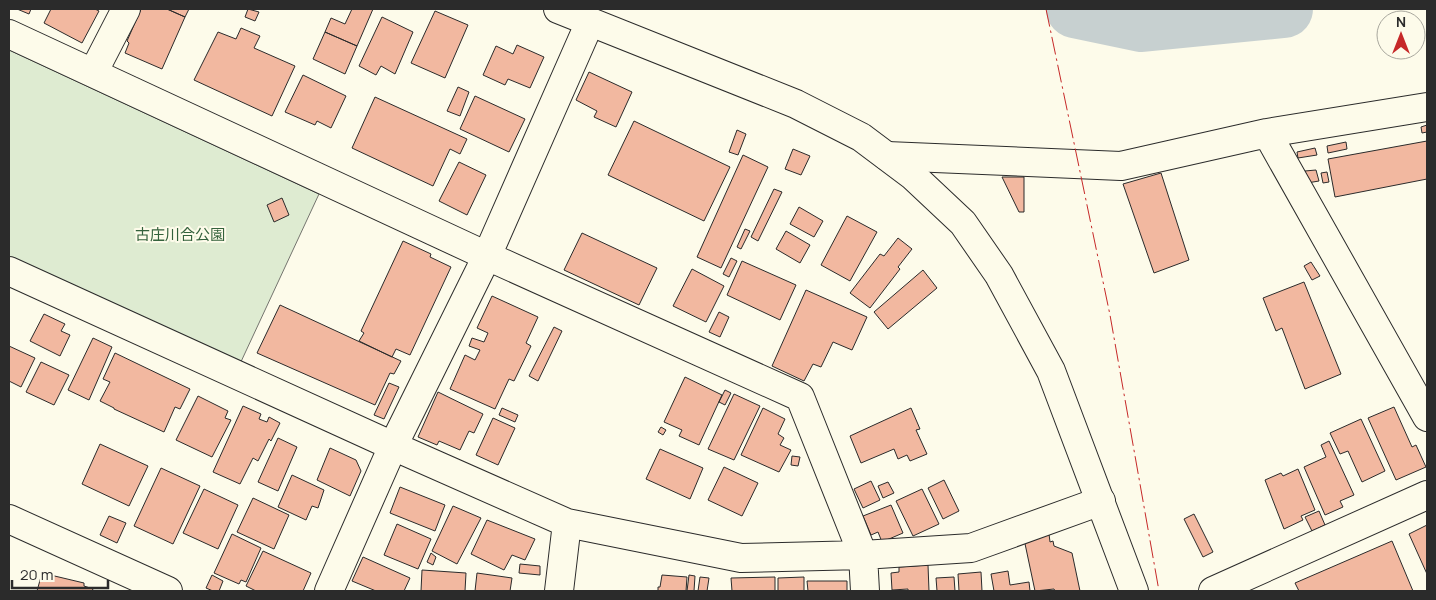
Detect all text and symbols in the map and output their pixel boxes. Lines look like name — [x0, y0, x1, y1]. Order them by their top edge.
north arrow — [1376, 10, 1426, 60]
text: N — [1396, 12, 1406, 31]
park label: 古庄川合公園 — [135, 224, 225, 245]
scale bar — [12, 558, 109, 590]
text: 20 m — [20, 564, 53, 585]

